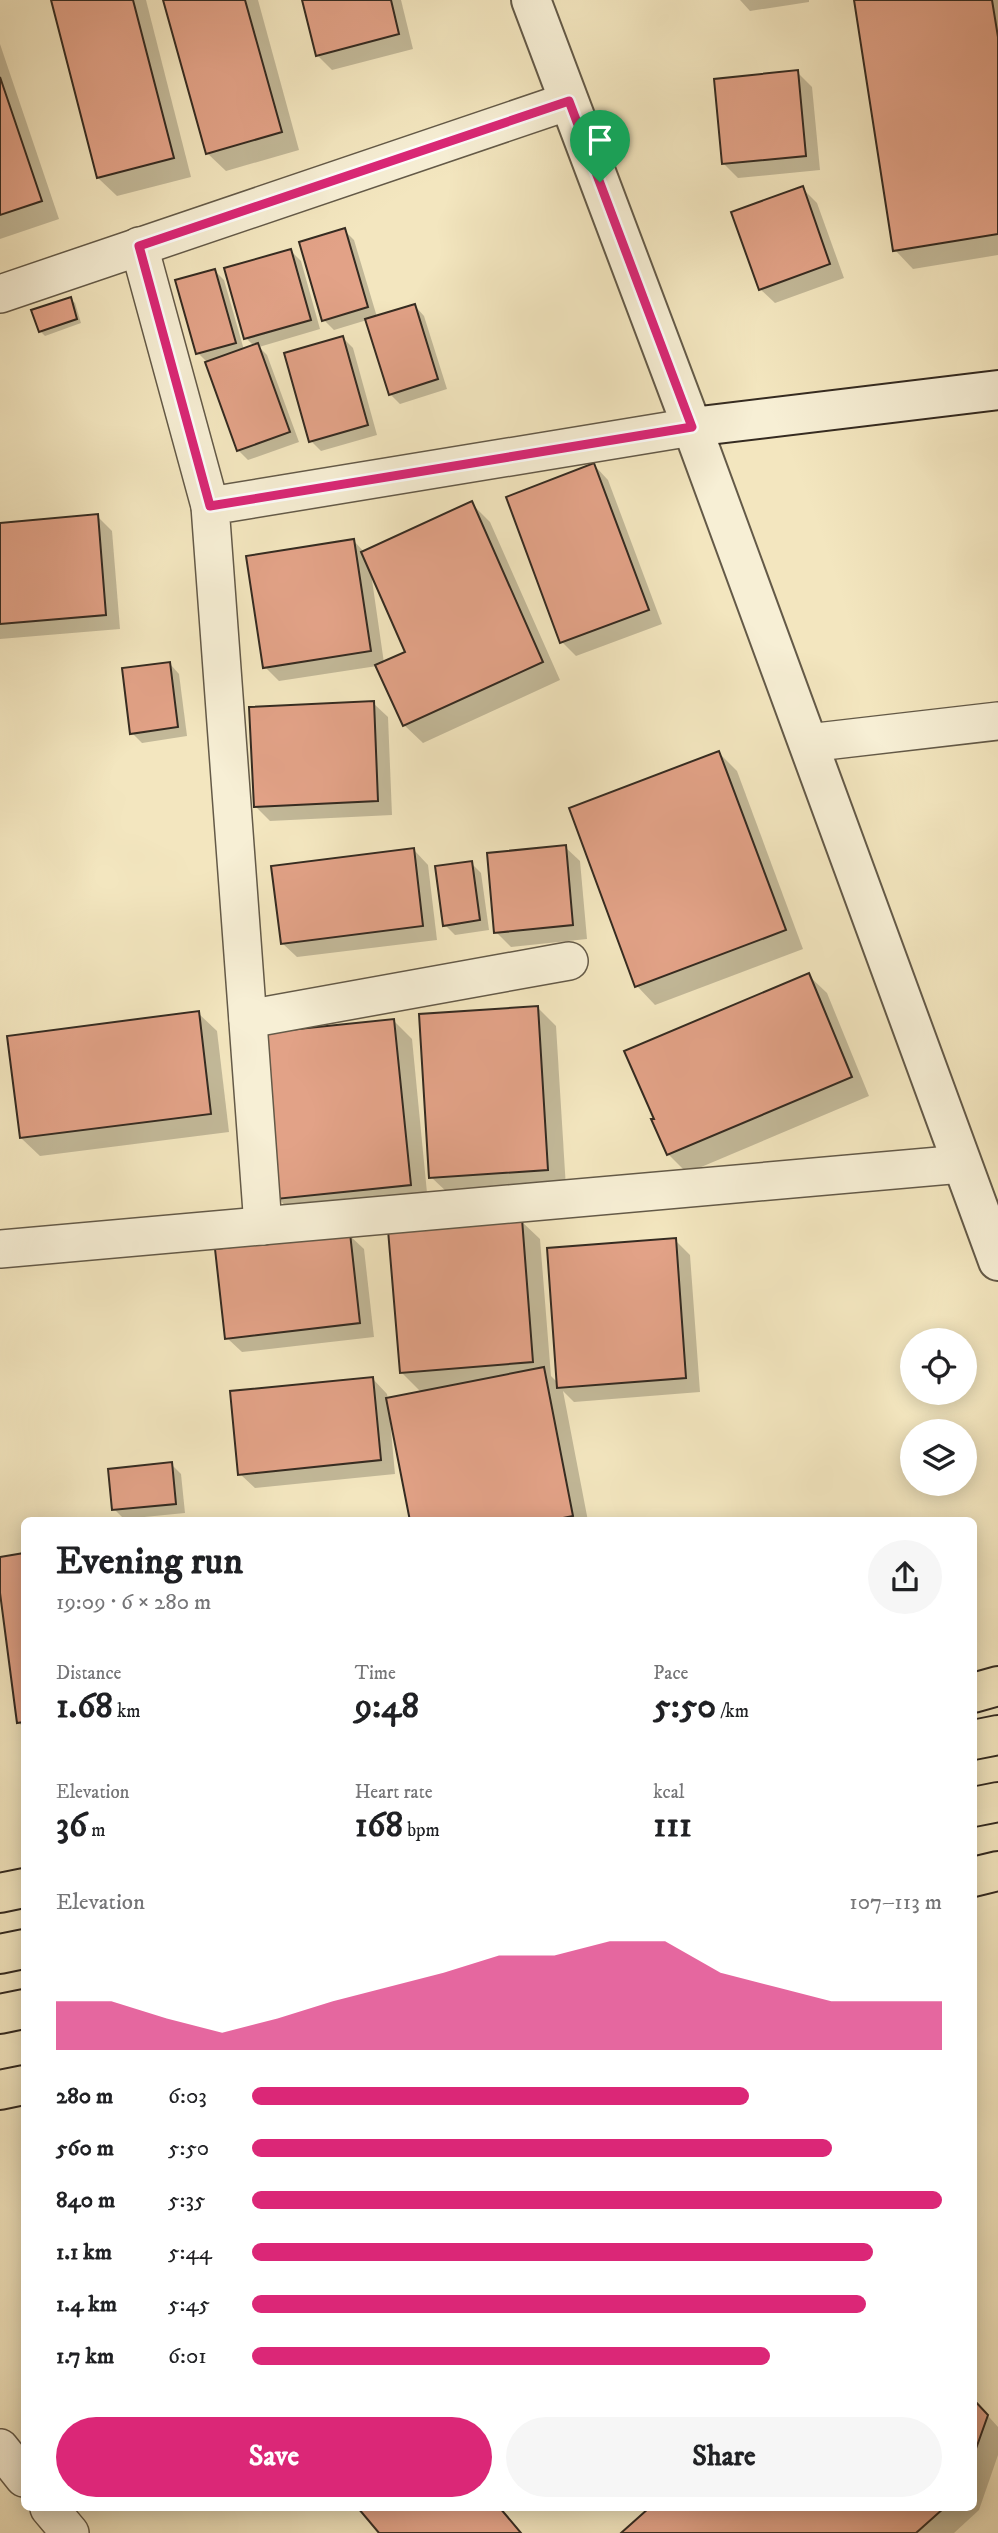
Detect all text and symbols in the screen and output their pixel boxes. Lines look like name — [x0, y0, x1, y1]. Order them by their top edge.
pin — [570, 110, 630, 182]
icon: arrive — [581, 121, 619, 159]
map controls — [900, 1328, 977, 1496]
button: locate — [900, 1328, 977, 1405]
button: layers — [900, 1419, 977, 1496]
text: Evening run — [56, 1538, 243, 1586]
button: share — [868, 1540, 942, 1614]
text: 19:09 · 6 × 280 m — [56, 1588, 211, 1617]
text: Distance — [56, 1662, 121, 1685]
text: Time — [355, 1662, 396, 1685]
text: Pace — [653, 1662, 688, 1685]
text: 1.68 — [56, 1685, 113, 1729]
text: 9:48 — [355, 1685, 419, 1729]
text: 5:50 — [653, 1685, 716, 1729]
text: km — [113, 1700, 141, 1723]
text: /km — [716, 1700, 749, 1723]
text: Elevation — [56, 1781, 130, 1804]
text: Heart rate — [355, 1781, 433, 1804]
text: kcal — [653, 1781, 685, 1804]
text: 36 — [56, 1804, 87, 1848]
text: 168 — [355, 1804, 403, 1848]
text: 111 — [653, 1804, 692, 1848]
text: m — [87, 1819, 106, 1842]
text: bpm — [403, 1819, 440, 1842]
text: Elevation — [56, 1888, 145, 1917]
text: 107–113 m — [849, 1888, 942, 1917]
text: 280 m — [56, 2082, 113, 2111]
text: 6:03 — [168, 2082, 207, 2111]
text: 560 m — [56, 2134, 114, 2163]
text: 5:50 — [168, 2134, 209, 2163]
text: 840 m — [56, 2186, 115, 2215]
text: 5:35 — [168, 2186, 205, 2215]
text: 1.1 km — [56, 2238, 112, 2267]
text: 5:44 — [168, 2238, 212, 2267]
text: 1.4 km — [56, 2290, 117, 2319]
text: 5:45 — [168, 2290, 210, 2319]
text: 1.7 km — [56, 2342, 114, 2371]
text: 6:01 — [168, 2342, 207, 2371]
button: Save — [56, 2417, 492, 2497]
button: Share — [506, 2417, 942, 2497]

